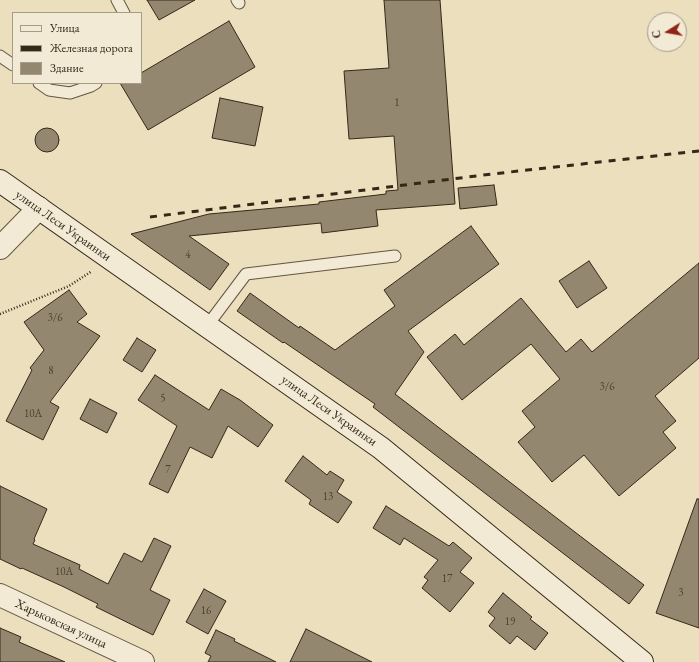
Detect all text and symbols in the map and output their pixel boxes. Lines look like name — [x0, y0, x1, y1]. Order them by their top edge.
legend — [12, 12, 142, 84]
north arrow — [647, 12, 687, 52]
text: Улица — [50, 20, 80, 36]
text: С — [649, 29, 664, 39]
text: Железная дорога — [50, 40, 133, 56]
text: Здание — [50, 60, 84, 76]
house number: 1 — [394, 96, 400, 110]
street label: улица Леси Украинки — [12, 187, 114, 265]
house number: 4 — [185, 248, 191, 262]
house number: 3/6 — [48, 311, 62, 325]
house number: 8 — [48, 364, 54, 378]
street label: улица Леси Украинки — [278, 372, 380, 450]
house number: 3/6 — [600, 380, 614, 394]
house number: 5 — [160, 391, 166, 405]
house number: 10А — [24, 407, 42, 421]
house number: 7 — [165, 463, 171, 477]
house number: 13 — [323, 490, 333, 504]
house number: 10А — [55, 565, 73, 579]
house number: 17 — [442, 572, 452, 586]
house number: 3 — [678, 586, 684, 600]
street label: Харьковская улица — [13, 596, 109, 652]
house number: 16 — [201, 604, 211, 618]
house number: 19 — [505, 615, 515, 629]

